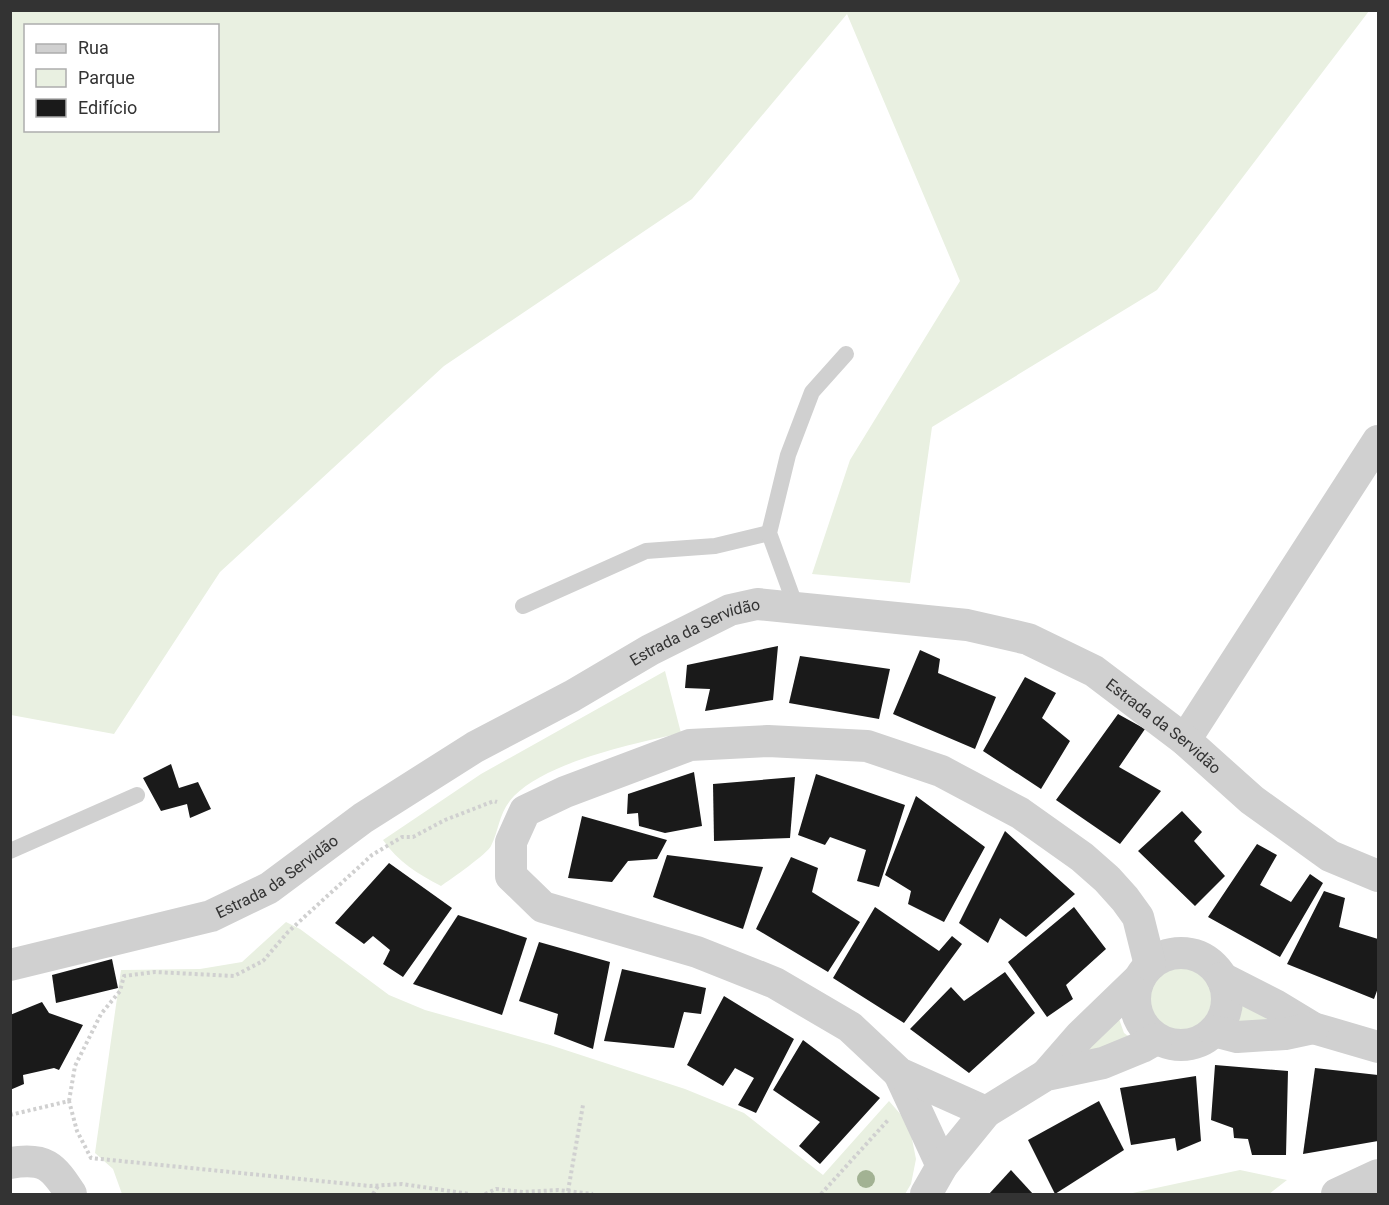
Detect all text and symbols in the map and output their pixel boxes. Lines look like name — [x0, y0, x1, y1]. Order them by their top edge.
legend — [24, 24, 219, 132]
text: Rua — [78, 37, 109, 58]
text: Parque — [78, 67, 135, 88]
text: Edifício — [78, 97, 137, 118]
street label: Estrada da Servidão — [626, 595, 762, 670]
street label: Estrada da Servidão — [1102, 675, 1225, 778]
street label: Estrada da Servidão — [213, 831, 342, 922]

